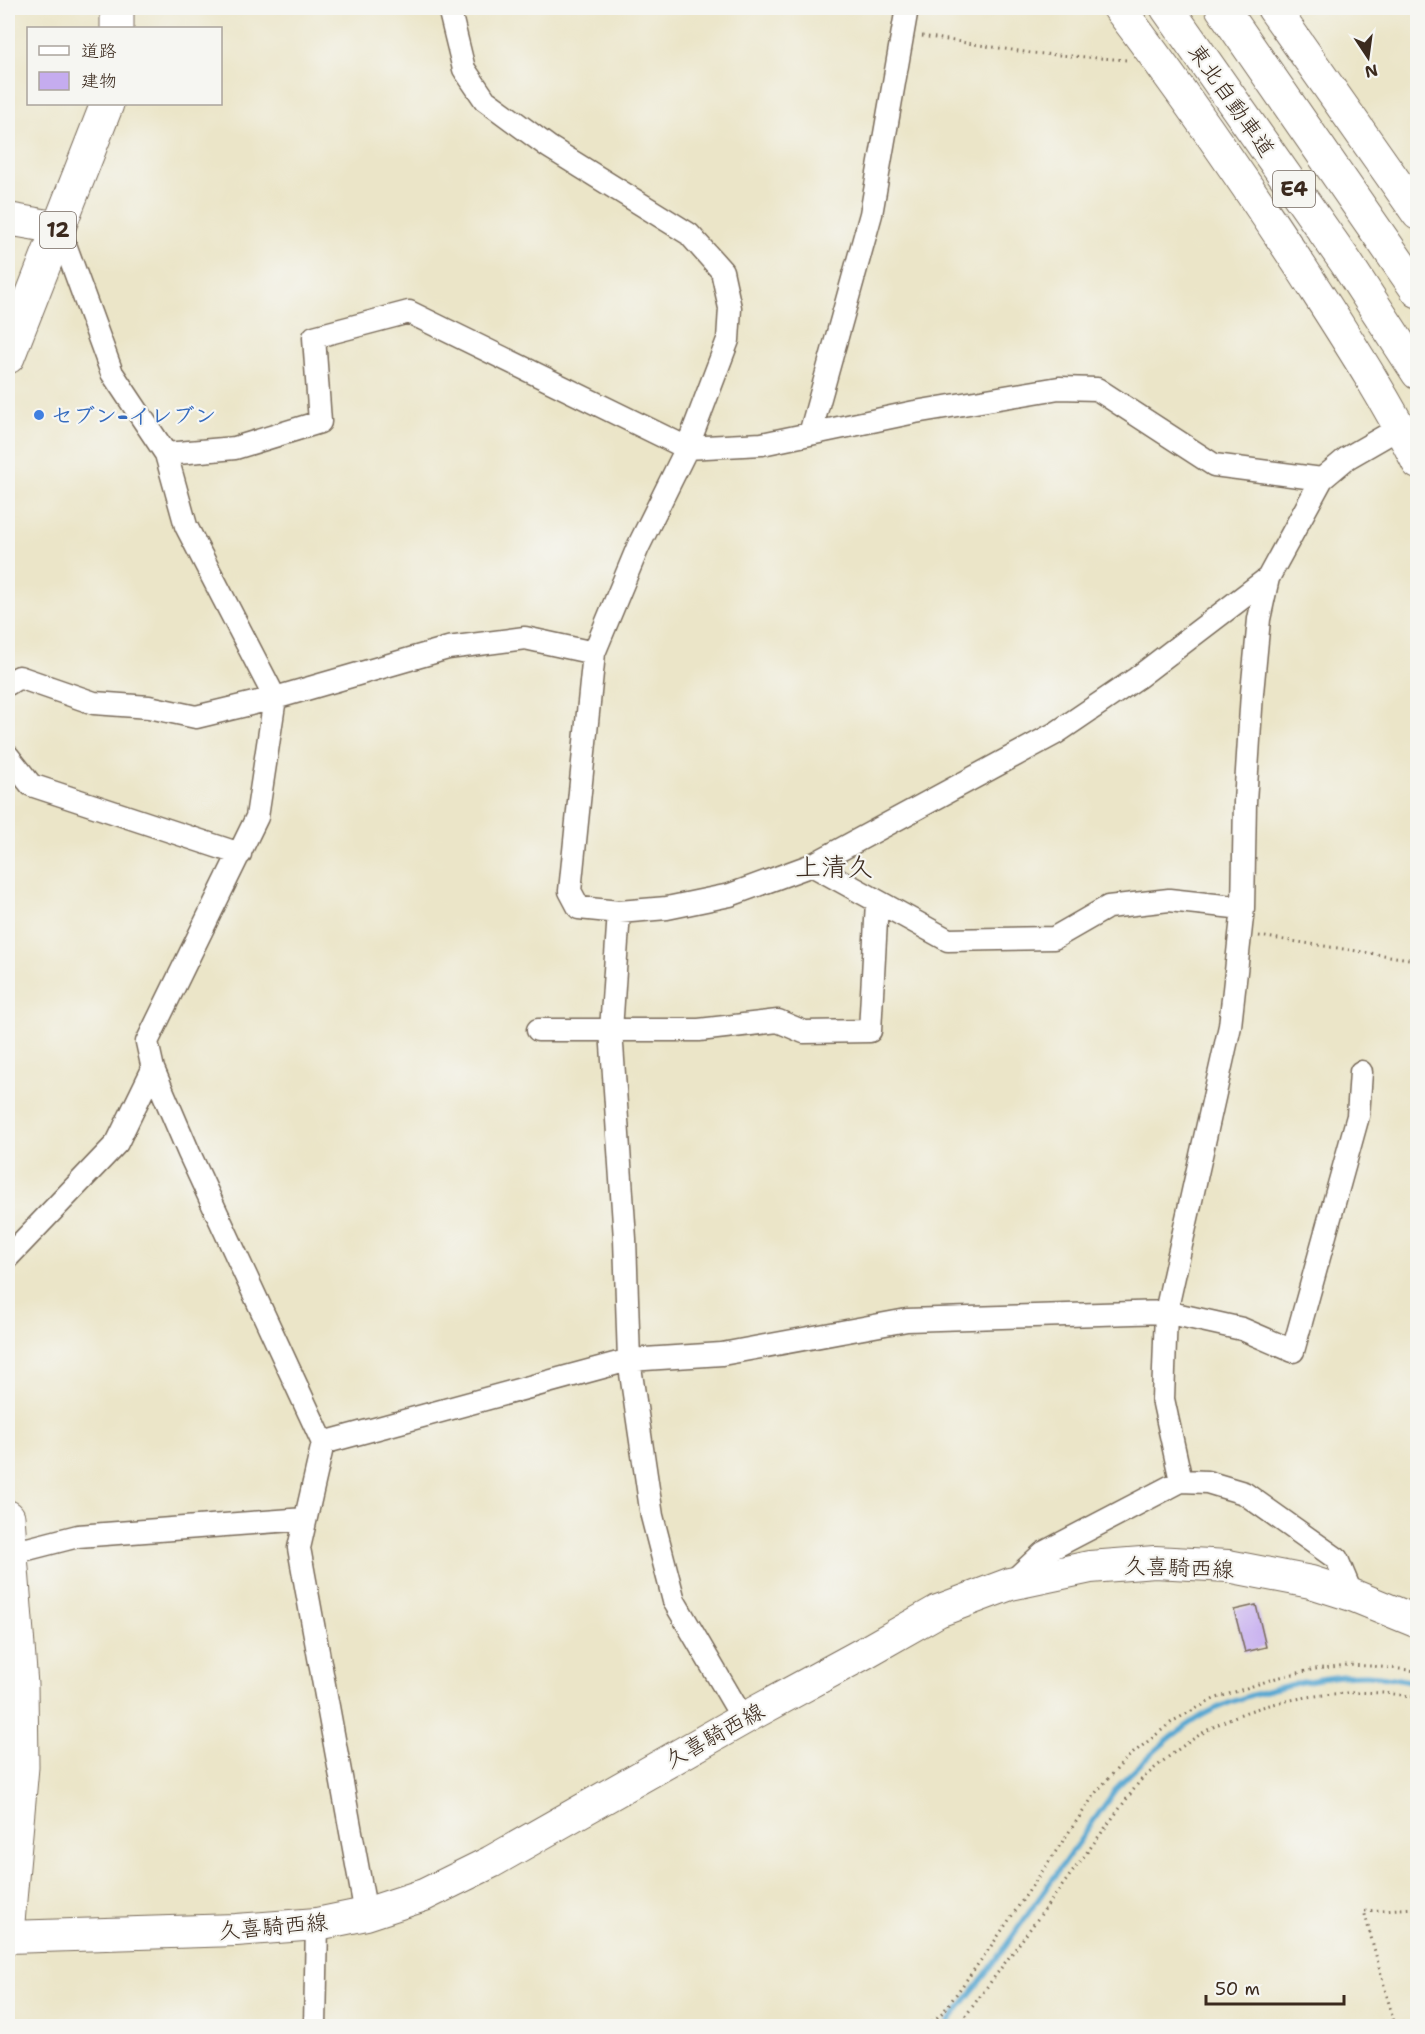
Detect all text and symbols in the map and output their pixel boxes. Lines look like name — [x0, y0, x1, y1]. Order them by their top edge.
legend — [27, 27, 222, 105]
north arrow — [1338, 27, 1398, 87]
street label: 東北自動車道 — [1182, 38, 1281, 163]
text: 道路 — [81, 39, 117, 63]
text: N — [1363, 59, 1380, 83]
text: 建物 — [81, 69, 117, 93]
road number: E4 — [1273, 171, 1315, 207]
road number: 12 — [40, 212, 76, 248]
place label: セブン-イレブン — [51, 401, 216, 430]
marker: セブン-イレブン — [32, 408, 46, 422]
district label: 上清久 — [795, 849, 873, 884]
street label: 久喜騎西線 — [1124, 1551, 1234, 1584]
street label: 久喜騎西線 — [659, 1696, 769, 1775]
street label: 久喜騎西線 — [217, 1907, 329, 1946]
scale bar — [1206, 1968, 1344, 2006]
text: 50 m — [1215, 1977, 1260, 2001]

